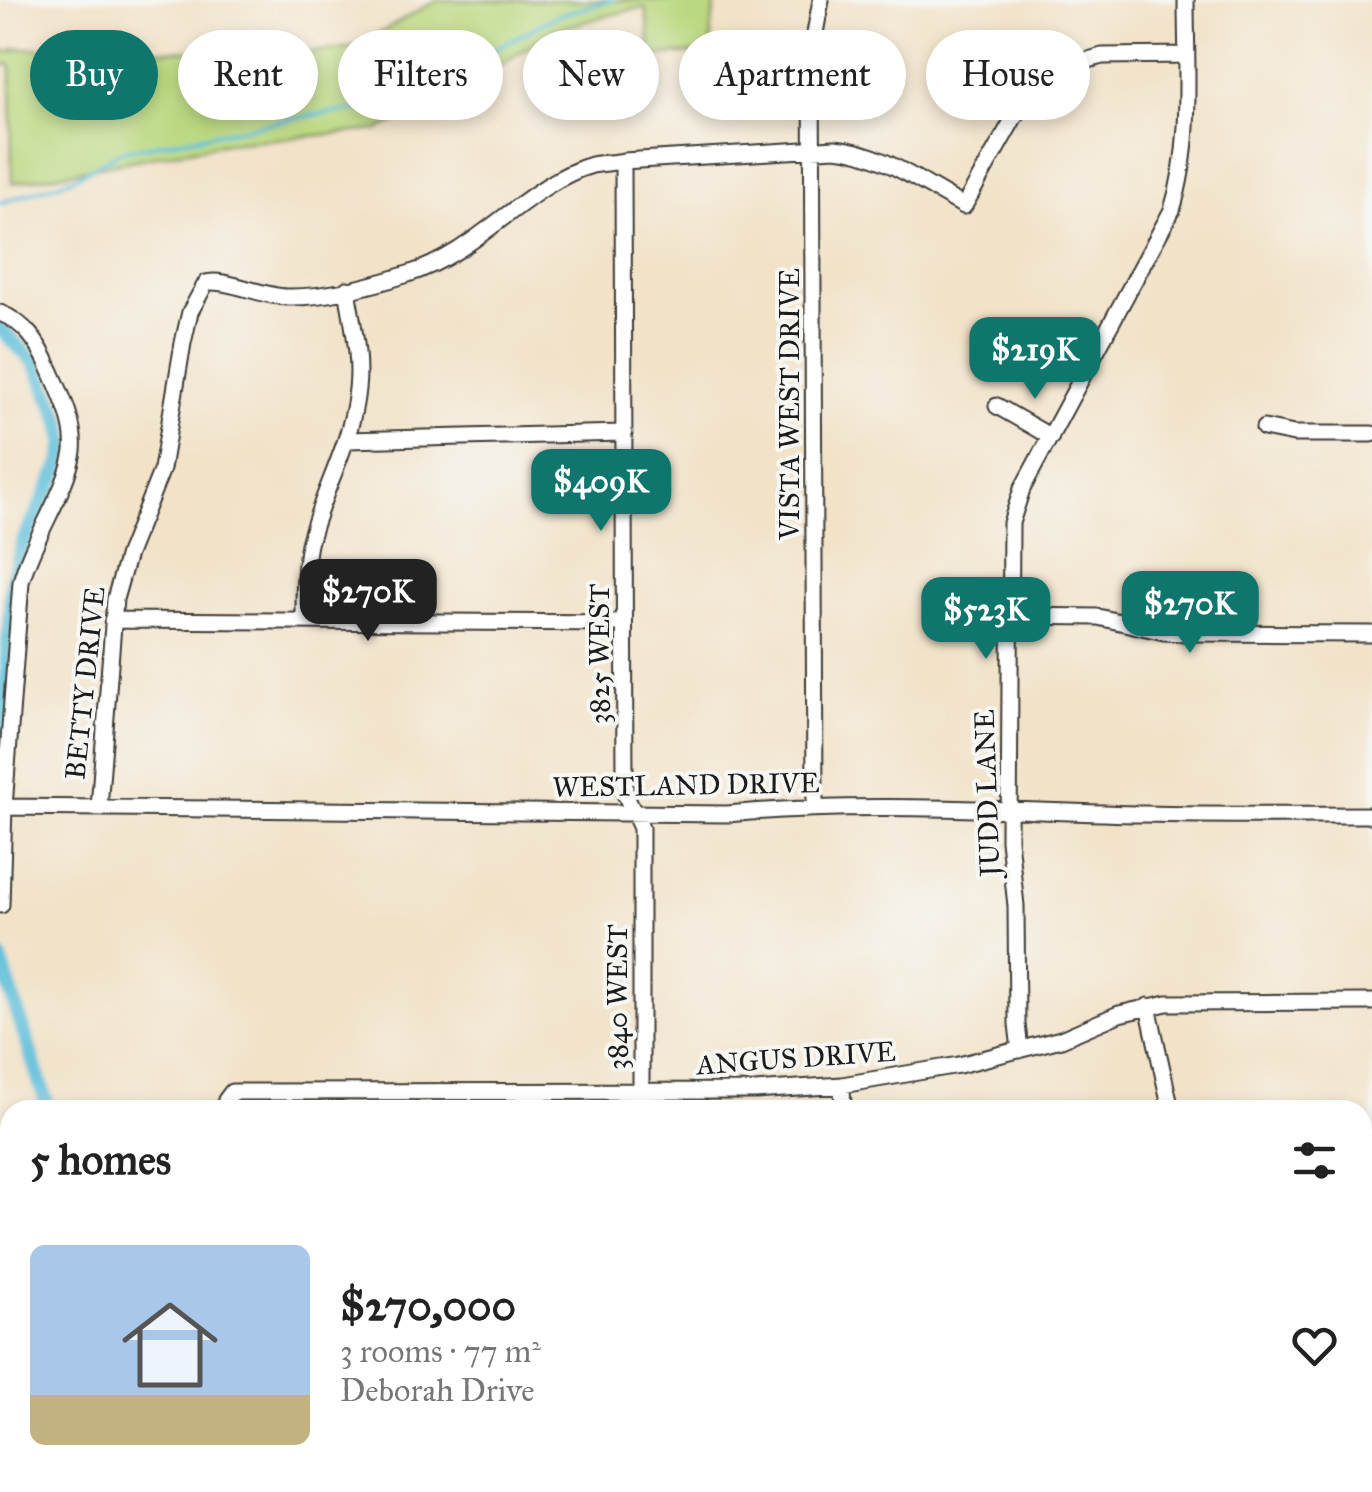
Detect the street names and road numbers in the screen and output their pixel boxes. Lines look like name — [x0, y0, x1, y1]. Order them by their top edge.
street label: VISTA WEST DRIVE — [772, 268, 807, 541]
street label: 3825 WEST — [582, 584, 617, 724]
street label: BETTY DRIVE — [57, 585, 113, 781]
street label: JUDD LANE — [967, 709, 1008, 880]
street label: WESTLAND DRIVE — [552, 765, 820, 805]
street label: 3840 WEST — [600, 924, 635, 1070]
street label: ANGUS DRIVE — [694, 1034, 897, 1082]

